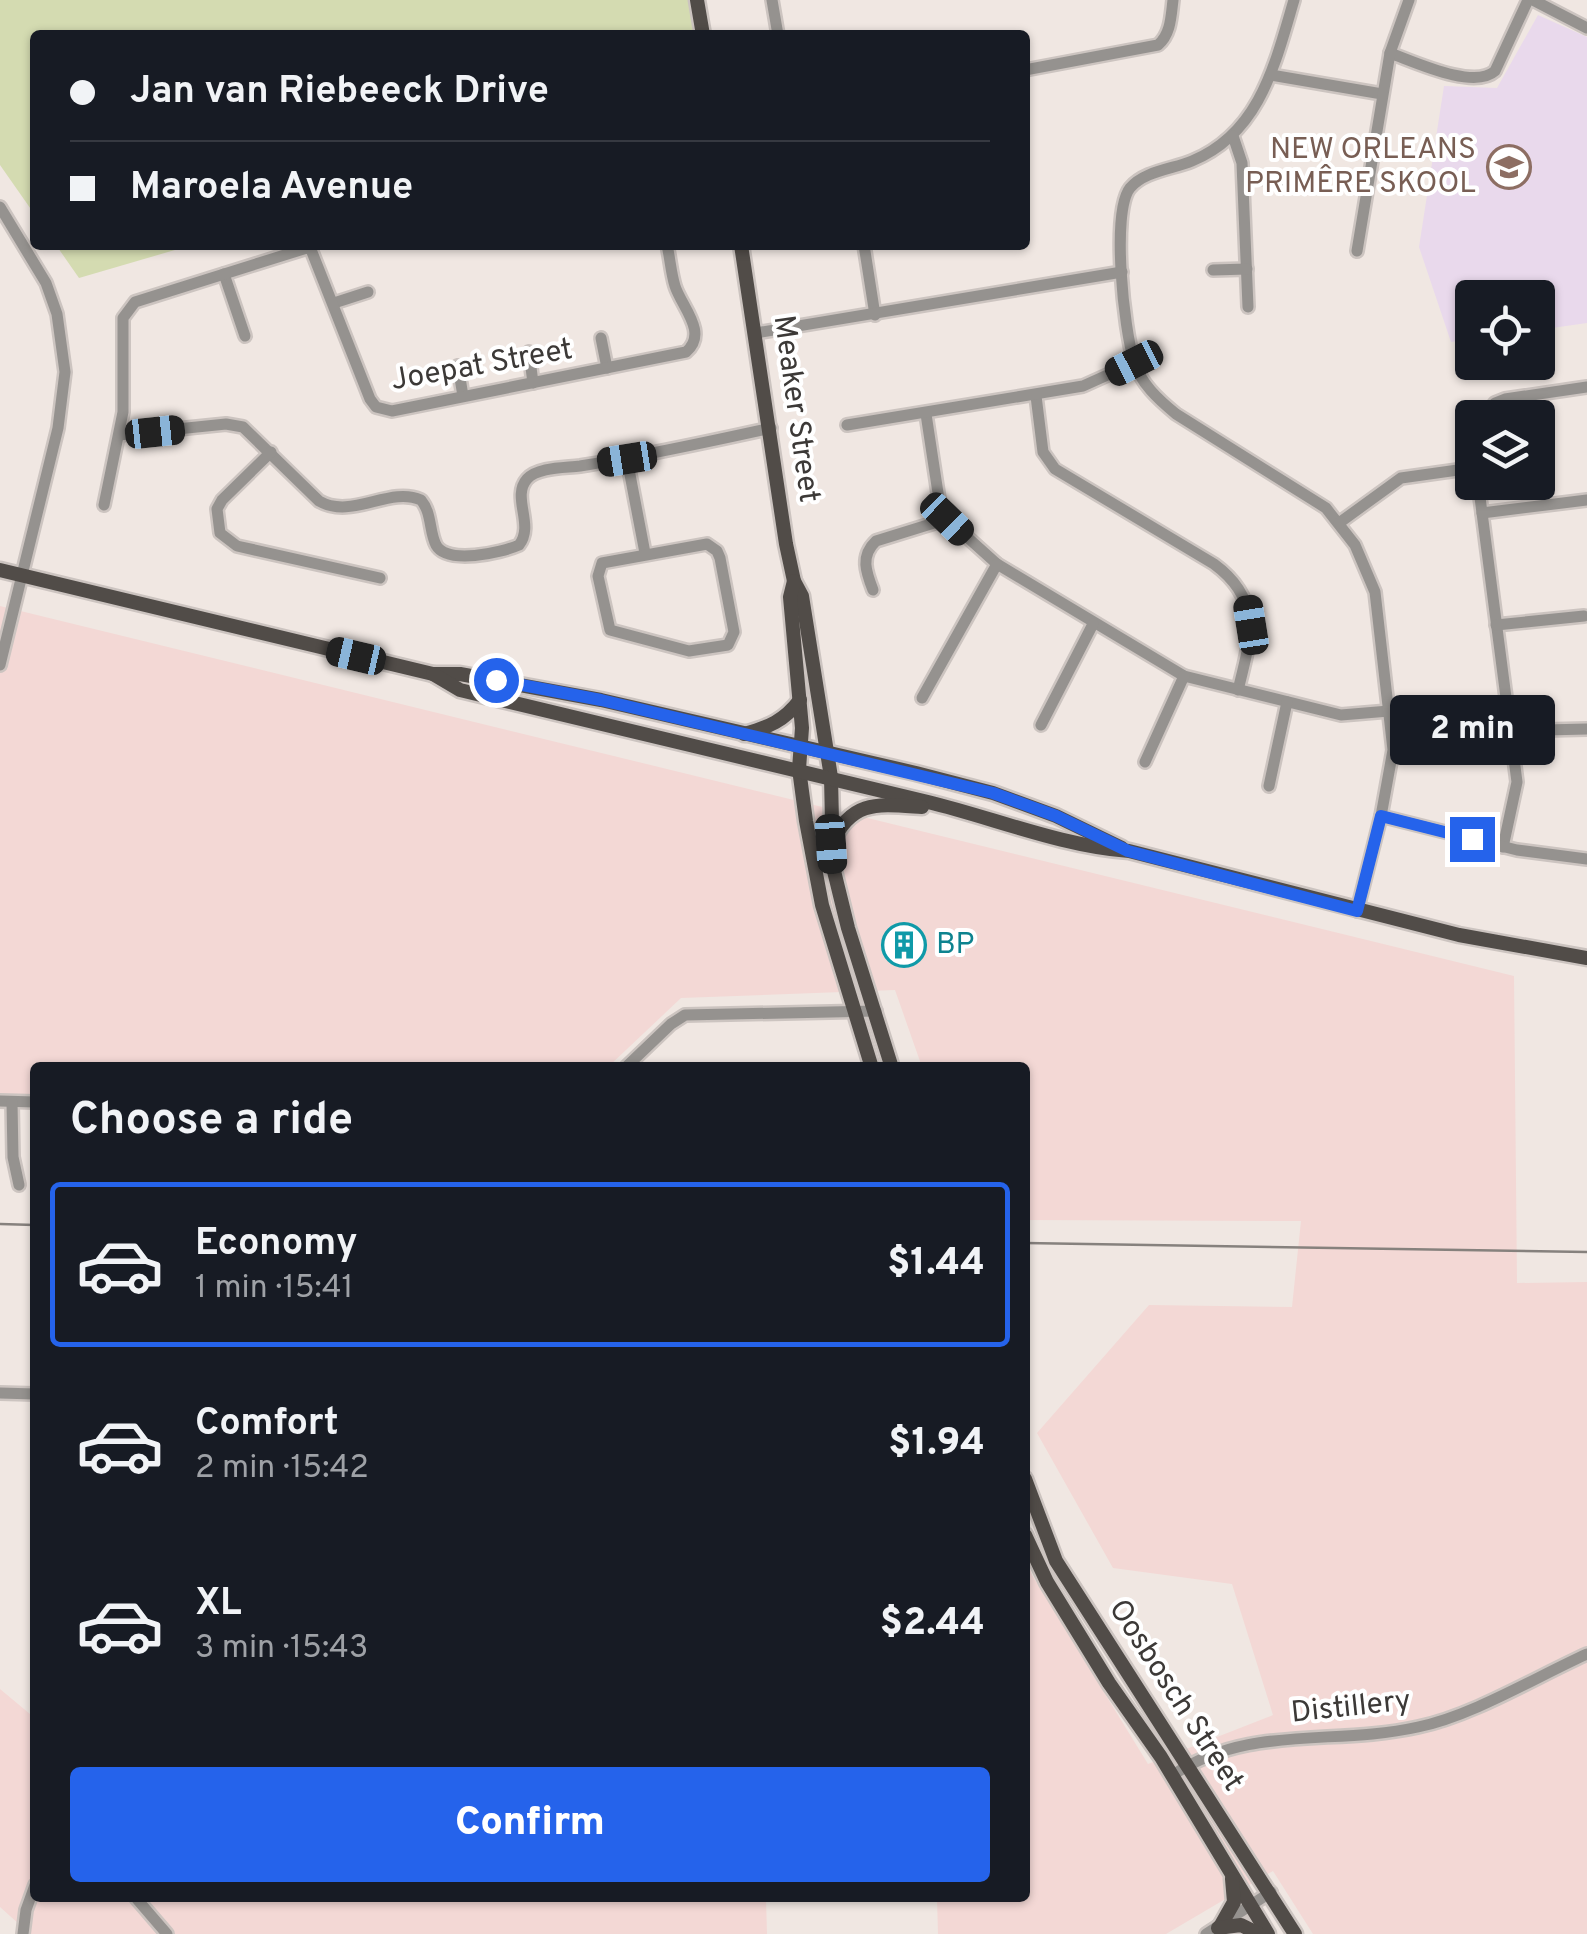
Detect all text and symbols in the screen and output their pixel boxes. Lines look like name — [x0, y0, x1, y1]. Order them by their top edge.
text: Jan van Riebeeck Drive — [130, 68, 549, 117]
place label: NEW ORLEANS PRIMÊRE SKOOL — [1245, 132, 1476, 203]
school or university icon: NEW ORLEANS PRIMÊRE SKOOL — [1486, 144, 1532, 190]
text: Maroela Avenue — [130, 164, 413, 213]
map controls — [1455, 280, 1555, 500]
button: locate — [1455, 280, 1555, 380]
street label: Meaker Street — [764, 313, 826, 505]
street label: Joepat Street — [388, 332, 576, 400]
car — [1100, 336, 1168, 390]
button: layers — [1455, 400, 1555, 500]
car — [124, 414, 186, 450]
car — [595, 439, 659, 479]
car — [915, 487, 979, 551]
car — [1231, 593, 1271, 657]
car — [323, 635, 389, 677]
route start — [474, 658, 519, 703]
callout: 2 min — [1390, 694, 1554, 764]
text: 2 min — [1430, 710, 1515, 750]
car — [814, 813, 848, 875]
route end — [1450, 817, 1495, 862]
building icon: BP — [881, 922, 927, 968]
place label: BP — [936, 927, 974, 964]
text: Choose a ride — [70, 1093, 353, 1150]
icon: car — [75, 1220, 165, 1310]
text: Economy — [195, 1220, 357, 1269]
text: $1.44 — [887, 1240, 985, 1289]
text: 1 min · 15:41 — [195, 1269, 354, 1309]
icon: car — [75, 1400, 165, 1490]
text: Comfort — [195, 1400, 339, 1449]
text: $1.94 — [888, 1420, 985, 1469]
text: 2 min · 15:42 — [195, 1449, 369, 1489]
icon: car — [75, 1580, 165, 1670]
text: XL — [195, 1580, 242, 1629]
street label: Oosbosch Street — [1099, 1593, 1251, 1799]
text: $2.44 — [880, 1600, 985, 1649]
text: 3 min · 15:43 — [195, 1629, 368, 1669]
street label: Distillery — [1289, 1683, 1413, 1733]
button: Confirm — [70, 1767, 990, 1882]

